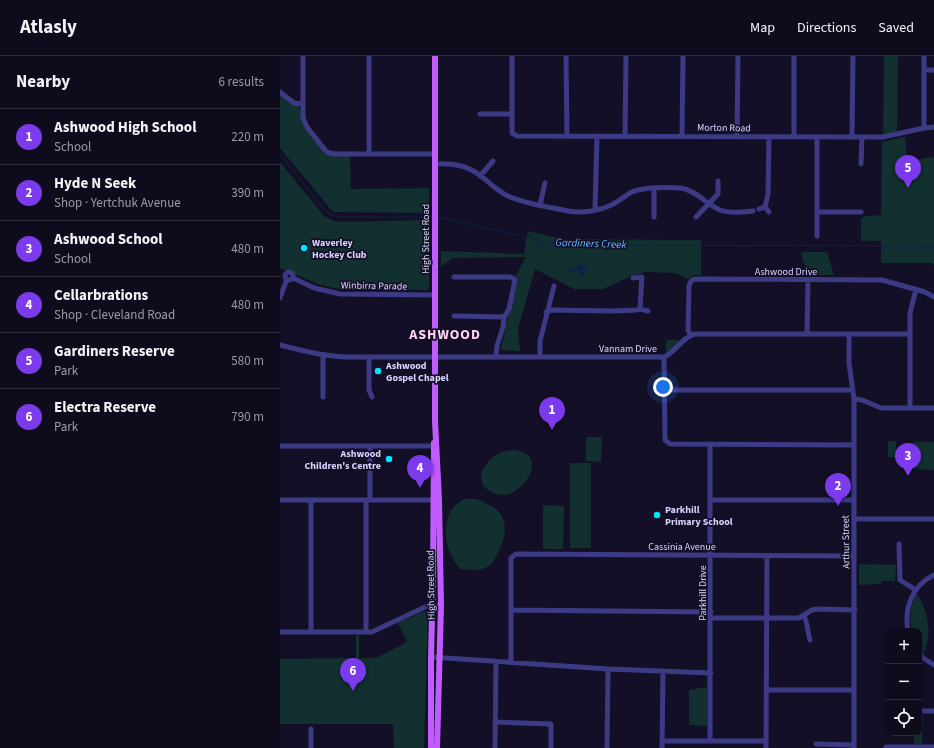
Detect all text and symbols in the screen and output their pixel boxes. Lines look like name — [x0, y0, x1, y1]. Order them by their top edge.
text: Atlasly — [20, 14, 77, 41]
text: Map — [750, 18, 775, 38]
text: Directions — [797, 18, 856, 38]
text: Saved — [878, 18, 914, 38]
text: Nearby — [16, 70, 70, 94]
text: 6 results — [219, 73, 264, 91]
text: Ashwood High School — [54, 117, 196, 138]
street label: Morton Road — [697, 121, 751, 135]
text: 1 — [26, 128, 32, 146]
text: 220 m — [231, 128, 264, 146]
text: School — [54, 138, 91, 156]
pin: 5 — [895, 155, 921, 188]
text: Hyde N Seek — [54, 173, 136, 194]
text: 2 — [26, 184, 32, 202]
text: 390 m — [231, 184, 264, 202]
text: Shop · Yertchuk Avenue — [54, 194, 181, 212]
street label: High Street Road — [419, 204, 433, 274]
text: Ashwood School — [54, 229, 163, 250]
water label: Gardiners Creek — [555, 235, 628, 252]
place label: Waverley Hockey Club — [312, 236, 367, 262]
text: 3 — [26, 240, 32, 258]
text: 480 m — [231, 240, 264, 258]
marker: Waverley Hockey Club — [299, 243, 309, 253]
text: School — [54, 250, 91, 268]
street label: Ashwood Drive — [755, 265, 817, 279]
street label: Winbirra Parade — [341, 278, 407, 294]
text: Cellarbrations — [54, 285, 148, 306]
text: 4 — [26, 296, 32, 314]
text: 480 m — [231, 296, 264, 314]
text: Shop · Cleveland Road — [54, 306, 175, 324]
district label: ASHWOOD — [408, 325, 481, 345]
text: Gardiners Reserve — [54, 341, 175, 362]
street label: Vannam Drive — [599, 342, 657, 356]
text: 5 — [26, 352, 32, 370]
text: 580 m — [231, 352, 264, 370]
place label: Ashwood Gospel Chapel — [385, 359, 449, 385]
text: Park — [54, 362, 78, 380]
marker: Ashwood Gospel Chapel — [373, 366, 383, 376]
your location — [653, 377, 673, 397]
text: Electra Reserve — [54, 397, 156, 418]
pin: 1 — [539, 397, 565, 430]
text: 6 — [26, 408, 32, 426]
text: 790 m — [231, 408, 264, 426]
text: Park — [54, 418, 78, 436]
pin: 3 — [895, 443, 921, 476]
place label: Ashwood Children's Centre — [305, 447, 381, 473]
marker: Ashwood Children's Centre — [384, 454, 394, 464]
pin: 4 — [407, 455, 433, 488]
pin: 2 — [825, 473, 851, 506]
place label: Parkhill Primary School — [665, 503, 733, 529]
marker: Parkhill Primary School — [652, 510, 662, 520]
street label: Arthur Street — [839, 514, 853, 569]
street label: Cassinia Avenue — [648, 540, 716, 554]
street label: High Street Road — [423, 550, 439, 620]
street label: Parkhill Drive — [696, 565, 710, 621]
map controls — [886, 628, 922, 736]
button: + — [886, 628, 922, 664]
pin: 6 — [340, 658, 366, 691]
button: − — [886, 664, 922, 700]
button: locate — [886, 700, 922, 736]

